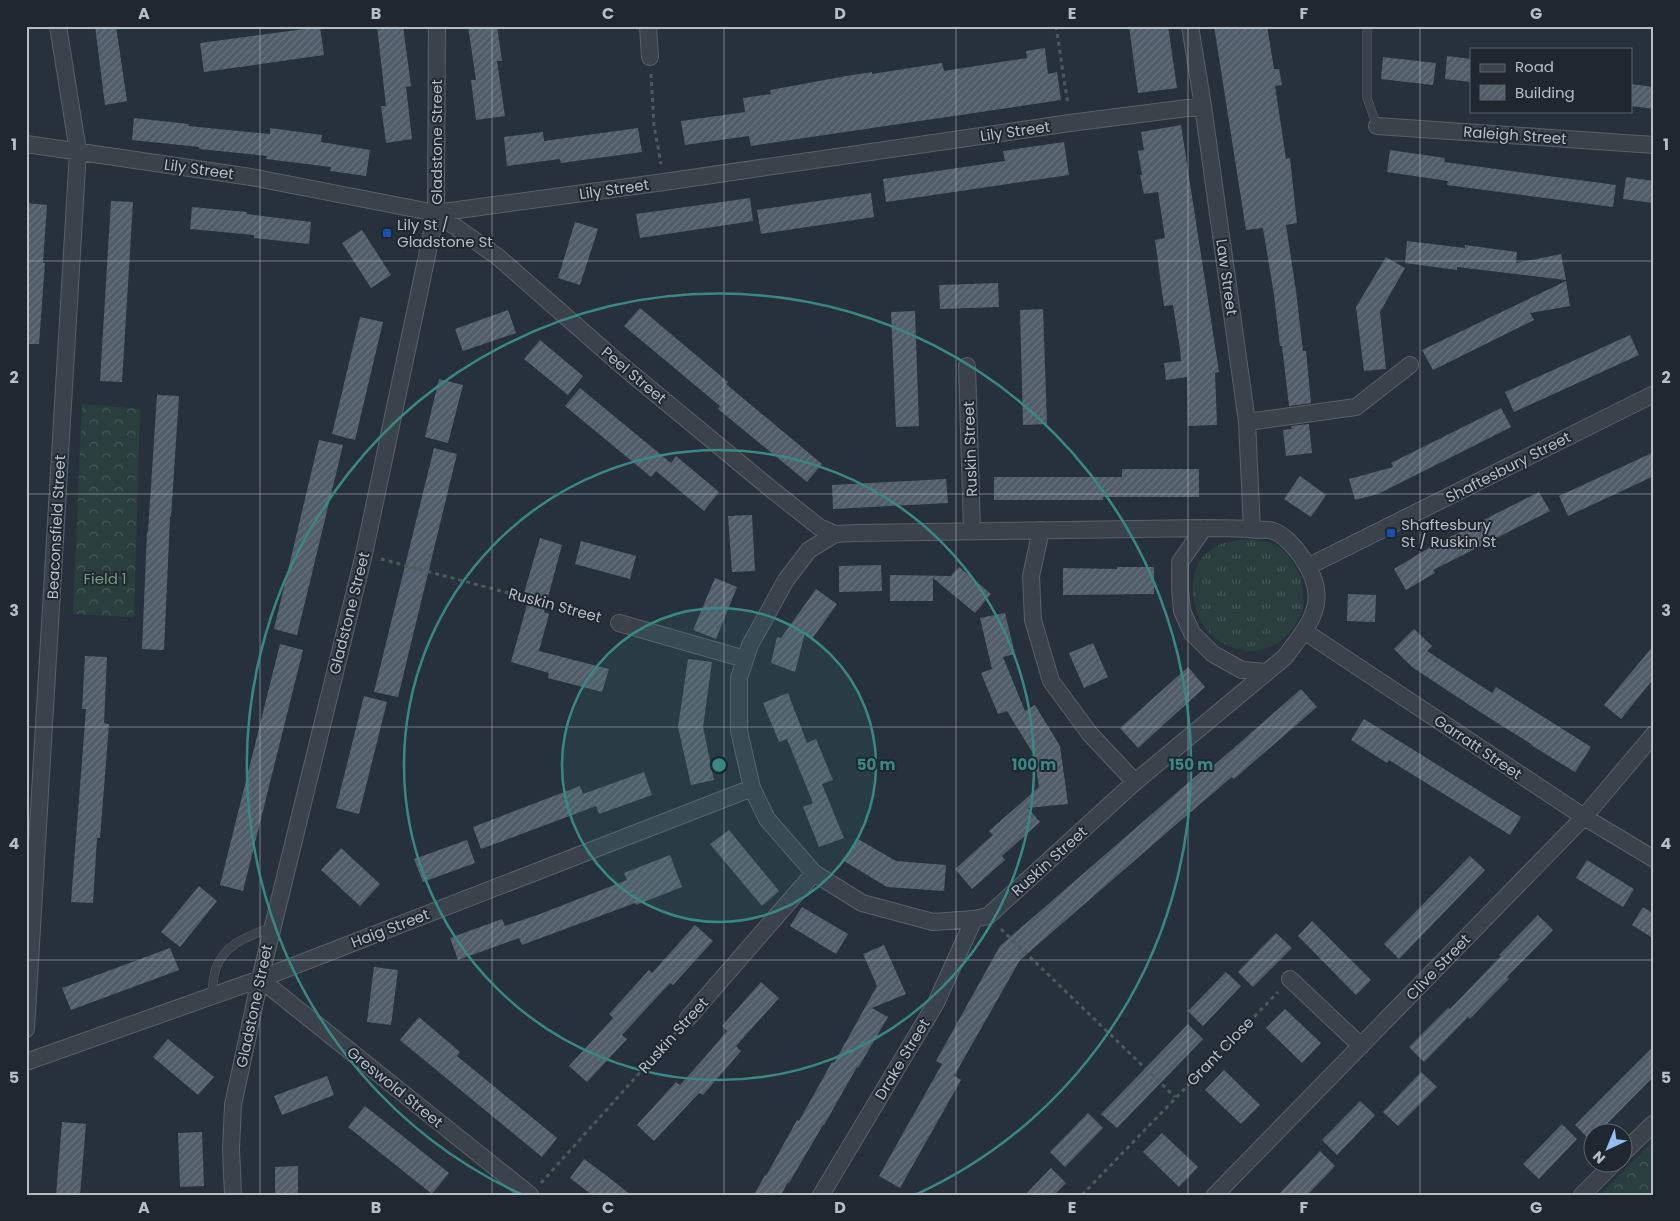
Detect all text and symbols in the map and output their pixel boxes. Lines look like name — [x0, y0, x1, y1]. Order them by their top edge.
text: A — [138, 2, 150, 25]
text: B — [371, 2, 381, 25]
text: C — [602, 2, 614, 25]
text: D — [834, 2, 846, 25]
text: E — [1068, 2, 1076, 25]
text: F — [1300, 2, 1309, 25]
text: G — [1530, 2, 1542, 25]
legend — [1470, 48, 1632, 112]
text: Road — [1515, 56, 1554, 77]
street label: Gladstone Street — [426, 79, 447, 205]
text: Building — [1515, 82, 1575, 103]
street label: Lily Street — [979, 116, 1051, 146]
street label: Raleigh Street — [1463, 121, 1567, 149]
text: 1 — [11, 133, 17, 156]
text: 1 — [1663, 133, 1669, 156]
street label: Lily Street — [163, 154, 235, 184]
street label: Lily Street — [578, 174, 650, 204]
place label: Lily St / Gladstone St — [397, 214, 493, 252]
marker: Lily St / Gladstone St — [381, 227, 393, 239]
street label: Law Street — [1211, 237, 1243, 317]
street label: Peel Street — [597, 342, 671, 408]
text: 2 — [9, 366, 19, 389]
text: 2 — [1661, 366, 1671, 389]
street label: Ruskin Street — [958, 401, 982, 497]
street label: Shaftesbury Street — [1442, 426, 1574, 508]
street label: Beaconsfield Street — [42, 454, 70, 600]
place label: Shaftesbury St / Ruskin St — [1401, 514, 1496, 552]
marker: Shaftesbury St / Ruskin St — [1385, 527, 1397, 539]
street label: Gladstone Street — [324, 550, 374, 676]
park label: Field 1 — [83, 568, 127, 589]
street label: Ruskin Street — [506, 582, 604, 628]
text: 3 — [9, 599, 19, 622]
text: 3 — [1661, 599, 1671, 622]
street label: Garratt Street — [1430, 710, 1526, 784]
text: 50 m — [857, 754, 895, 775]
text: 100 m — [1012, 754, 1056, 775]
text: 150 m — [1169, 754, 1213, 775]
centre of rings — [710, 756, 728, 774]
street label: Ruskin Street — [1006, 821, 1092, 901]
text: 4 — [9, 832, 20, 855]
text: 4 — [1661, 832, 1672, 855]
street label: Haig Street — [348, 903, 432, 953]
street label: Clive Street — [1401, 929, 1475, 1005]
street label: Gladstone Street — [231, 943, 277, 1069]
street label: Ruskin Street — [633, 992, 713, 1078]
street label: Grant Close — [1182, 1012, 1258, 1090]
street label: Drake Street — [869, 1014, 935, 1104]
street label: Greswold Street — [343, 1042, 447, 1132]
text: 5 — [9, 1066, 19, 1089]
text: 5 — [1661, 1066, 1671, 1089]
north arrow — [1582, 1124, 1632, 1174]
text: N — [1588, 1147, 1610, 1168]
text: A — [138, 1196, 150, 1219]
text: B — [371, 1196, 381, 1219]
text: C — [602, 1196, 614, 1219]
text: D — [834, 1196, 846, 1219]
text: E — [1068, 1196, 1076, 1219]
text: F — [1300, 1196, 1309, 1219]
text: G — [1530, 1196, 1542, 1219]

